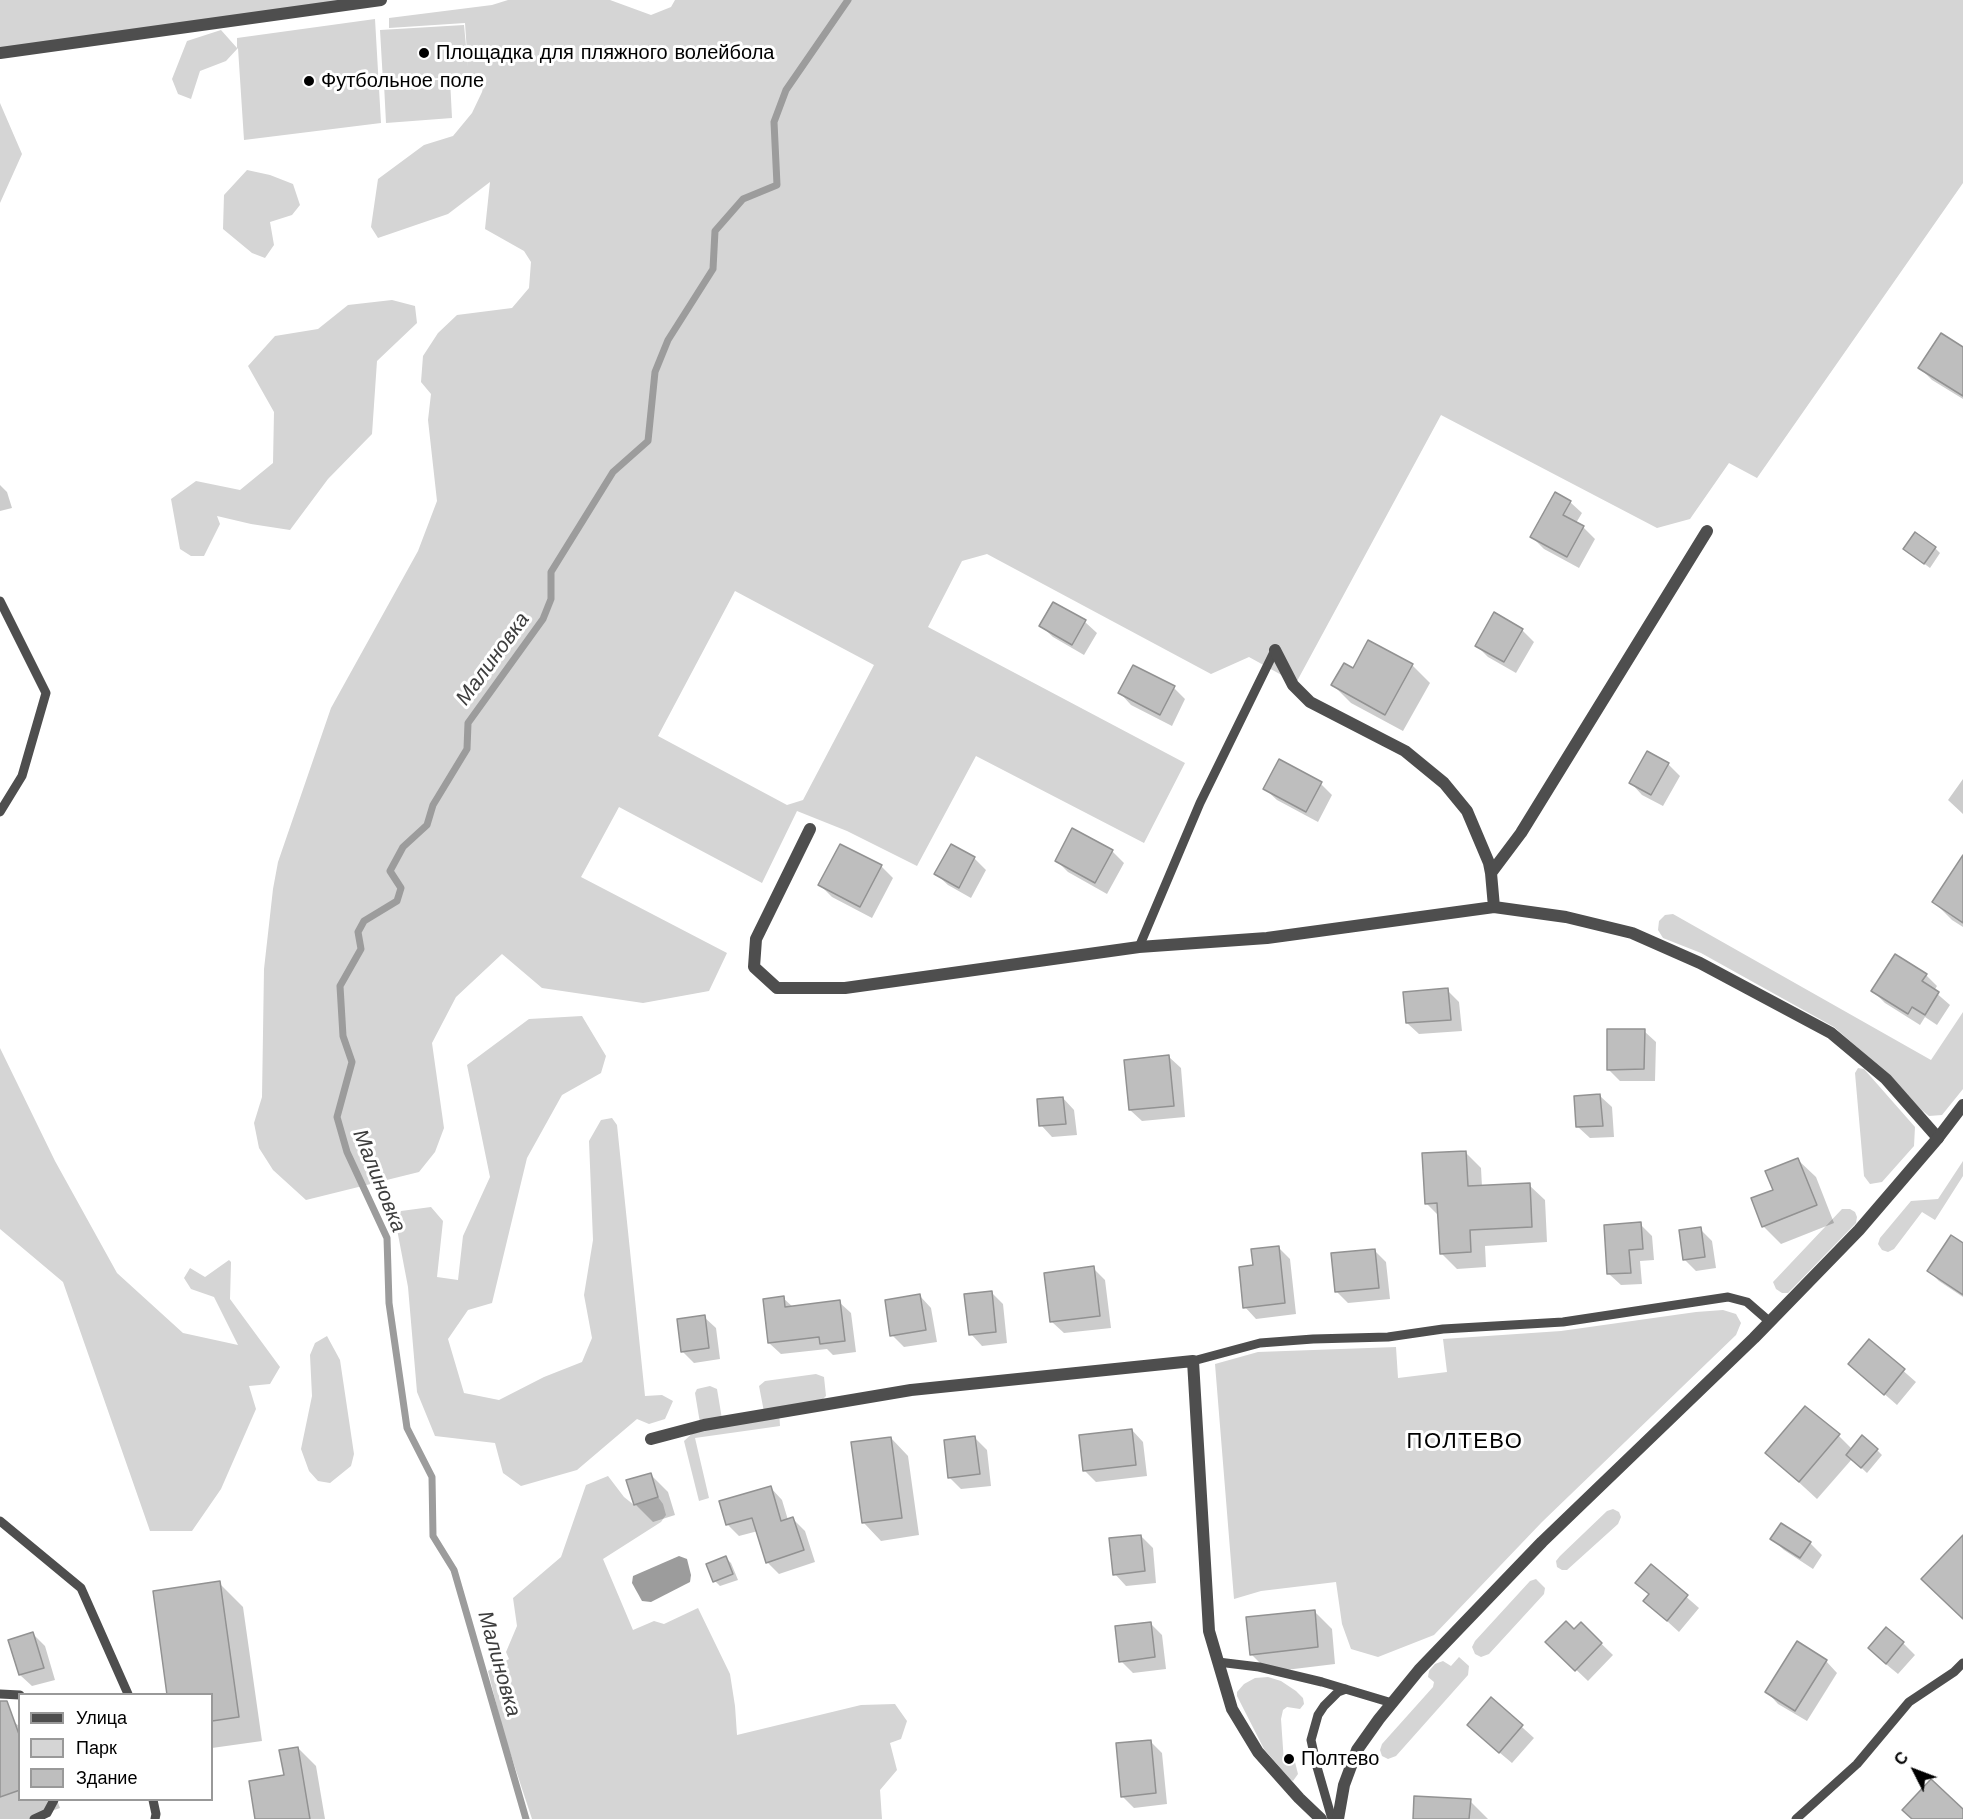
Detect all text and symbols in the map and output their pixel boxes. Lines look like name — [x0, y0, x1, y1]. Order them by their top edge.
place label: Площадка для пляжного волейбола — [436, 41, 774, 65]
marker: Площадка для пляжного волейбола — [417, 46, 431, 60]
place label: Футбольное поле — [321, 69, 484, 93]
marker: Футбольное поле — [302, 74, 316, 88]
water label: Малиновка — [451, 608, 535, 710]
water label: Малиновка — [347, 1126, 411, 1236]
district label: ПОЛТЕВО — [1407, 1429, 1523, 1455]
water label: Малиновка — [472, 1608, 526, 1720]
legend — [18, 1693, 213, 1801]
text: Улица — [76, 1707, 127, 1728]
text: Парк — [76, 1737, 117, 1758]
north arrow — [1885, 1741, 1945, 1801]
place label: Полтево — [1301, 1747, 1379, 1771]
text: С — [1890, 1748, 1912, 1769]
marker: Полтево — [1282, 1752, 1296, 1766]
text: Здание — [76, 1767, 137, 1788]

